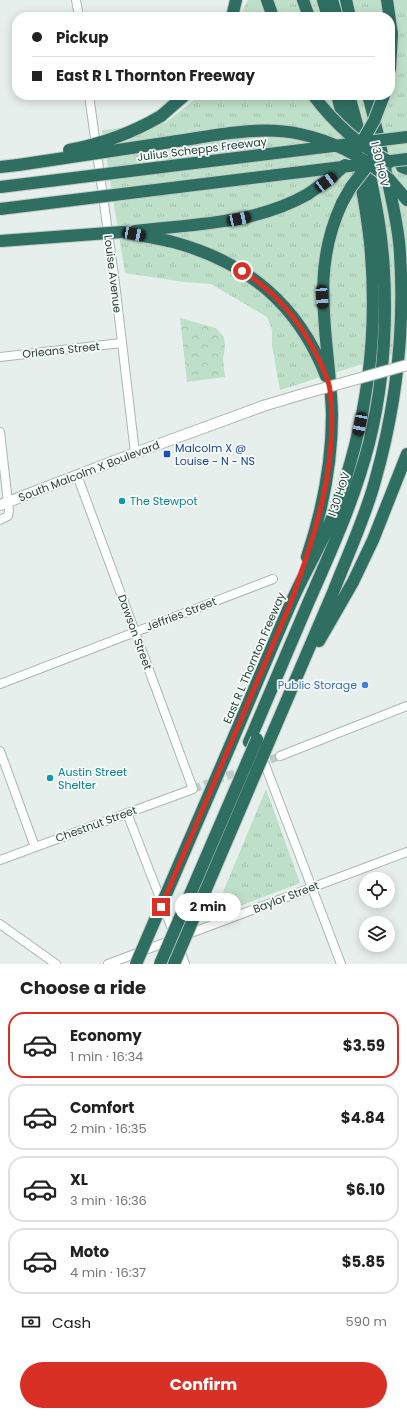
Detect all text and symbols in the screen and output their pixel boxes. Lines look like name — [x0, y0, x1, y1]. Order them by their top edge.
text: Pickup — [56, 27, 108, 48]
text: East R L Thornton Freeway — [56, 65, 255, 86]
street label: Julius Schepps Freeway — [136, 133, 269, 165]
street label: I 30 HOV — [367, 140, 393, 189]
car — [313, 170, 339, 194]
car — [226, 211, 252, 227]
car — [121, 226, 147, 242]
street label: Louise Avenue — [100, 234, 126, 314]
route start — [233, 262, 251, 280]
car — [315, 285, 329, 309]
street label: Orleans Street — [22, 338, 100, 362]
car — [352, 411, 368, 437]
street label: South Malcolm X Boulevard — [16, 437, 162, 505]
place label: Malcolm X @ Louise - N - NS — [175, 440, 255, 469]
marker: Malcolm X @ Louise - N - NS — [162, 449, 172, 459]
street label: I 30 HOV — [324, 469, 354, 518]
place label: The Stewpot — [130, 493, 198, 509]
marker: The Stewpot — [117, 496, 127, 506]
street label: East R L Thornton Freeway — [219, 589, 289, 726]
street label: Dawson Street — [114, 592, 156, 672]
street label: Jeffries Street — [143, 593, 219, 635]
place label: Public Storage — [278, 677, 357, 693]
marker: Public Storage — [360, 680, 370, 690]
place label: Austin Street Shelter — [58, 764, 127, 793]
marker: Austin Street Shelter — [45, 773, 55, 783]
street label: Chestnut Street — [53, 802, 139, 846]
map controls — [359, 872, 395, 952]
button: locate — [359, 872, 395, 908]
street label: Baylor Street — [251, 877, 321, 917]
callout: 2 min — [175, 893, 241, 921]
text: 2 min — [190, 897, 226, 916]
route end — [152, 898, 170, 916]
button: layers — [359, 916, 395, 952]
text: Choose a ride — [20, 975, 146, 1000]
text: Economy — [70, 1025, 142, 1046]
icon: car — [22, 1027, 58, 1063]
text: $3.59 — [343, 1035, 385, 1056]
text: 1 min · 16:34 — [70, 1047, 143, 1066]
text: Comfort — [70, 1097, 134, 1118]
icon: car — [22, 1099, 58, 1135]
text: $4.84 — [341, 1107, 385, 1128]
text: 2 min · 16:35 — [70, 1119, 147, 1138]
text: XL — [70, 1169, 88, 1190]
icon: car — [22, 1171, 58, 1207]
text: $6.10 — [346, 1179, 385, 1200]
text: 3 min · 16:36 — [70, 1191, 147, 1210]
text: Moto — [70, 1241, 109, 1262]
icon: car — [22, 1243, 58, 1279]
text: $5.85 — [342, 1251, 385, 1272]
text: 4 min · 16:37 — [70, 1263, 146, 1282]
icon: cash — [20, 1311, 42, 1333]
text: Cash — [52, 1312, 91, 1333]
text: 590 m — [346, 1312, 387, 1331]
button: Confirm — [20, 1362, 387, 1408]

